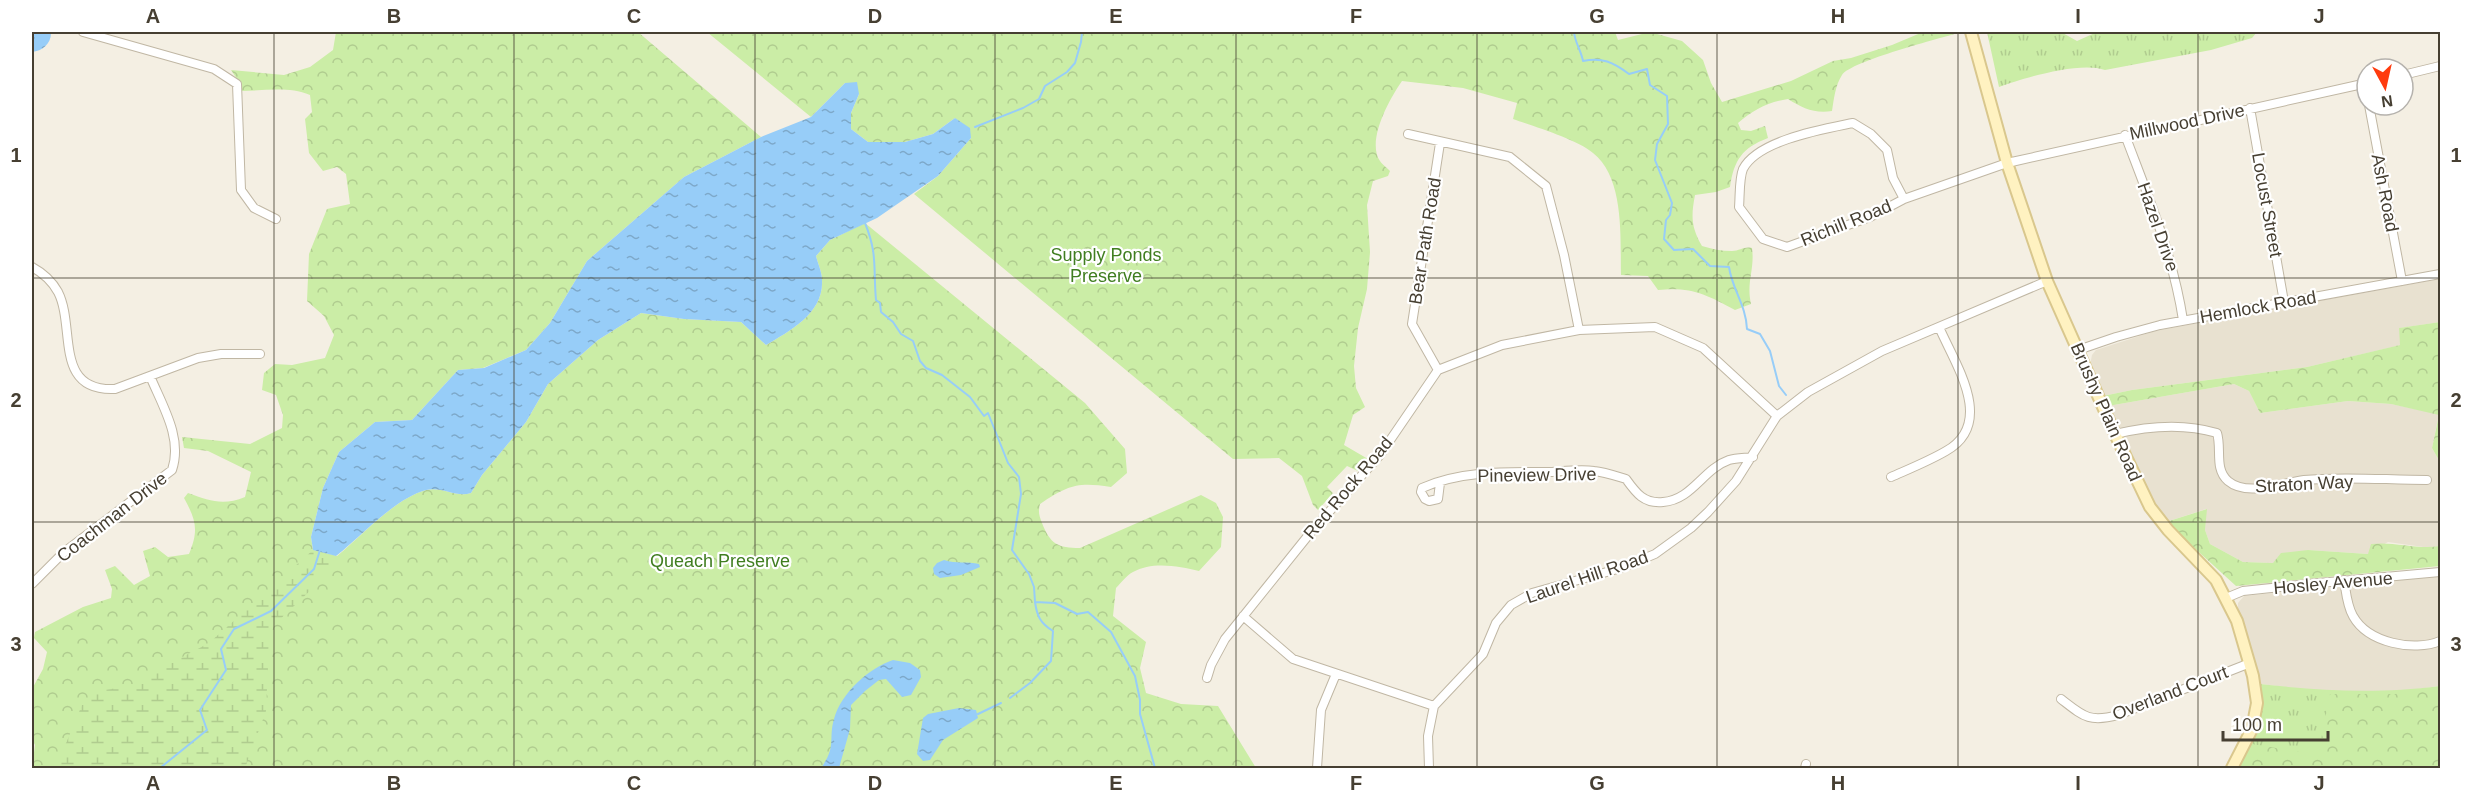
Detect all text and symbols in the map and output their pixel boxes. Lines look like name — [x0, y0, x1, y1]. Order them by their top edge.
text: A — [146, 5, 160, 27]
text: B — [387, 5, 401, 27]
text: C — [627, 5, 641, 27]
text: D — [868, 5, 882, 27]
text: E — [1109, 5, 1123, 27]
text: F — [1350, 5, 1362, 27]
text: G — [1589, 5, 1605, 27]
text: H — [1831, 5, 1845, 27]
text: I — [2075, 5, 2081, 27]
text: J — [2313, 5, 2325, 27]
north arrow — [2355, 57, 2415, 117]
text: N — [2380, 92, 2394, 111]
street label: Millwood Drive — [2128, 100, 2246, 144]
text: 1 — [10, 144, 22, 166]
text: 1 — [2450, 144, 2462, 166]
street label: Locust Street — [2248, 151, 2286, 259]
street label: Ash Road — [2368, 152, 2402, 234]
street label: Bear Path Road — [1405, 176, 1445, 306]
street label: Hazel Drive — [2133, 180, 2183, 274]
street label: Richill Road — [1798, 196, 1894, 250]
park label: Supply Ponds Preserve — [1050, 245, 1162, 286]
street label: Hemlock Road — [2198, 287, 2318, 327]
street label: Brushy Plain Road — [2067, 340, 2145, 484]
text: 2 — [10, 389, 22, 411]
text: 2 — [2450, 389, 2462, 411]
street label: Red Rock Road — [1299, 433, 1397, 543]
street label: Pineview Drive — [1477, 464, 1597, 486]
street label: Coachman Drive — [53, 468, 171, 566]
street label: Straton Way — [2254, 471, 2354, 497]
street label: Laurel Hill Road — [1523, 547, 1651, 607]
park label: Queach Preserve — [650, 551, 790, 571]
street label: Hosley Avenue — [2272, 568, 2394, 598]
text: 3 — [10, 633, 22, 655]
text: 3 — [2450, 633, 2462, 655]
street label: Overland Court — [2109, 662, 2231, 724]
scale bar — [2223, 704, 2328, 742]
text: 100 m — [2232, 715, 2282, 735]
text: A — [146, 772, 160, 794]
text: B — [387, 772, 401, 794]
text: C — [627, 772, 641, 794]
text: D — [868, 772, 882, 794]
text: E — [1109, 772, 1123, 794]
text: F — [1350, 772, 1362, 794]
text: G — [1589, 772, 1605, 794]
text: H — [1831, 772, 1845, 794]
text: I — [2075, 772, 2081, 794]
text: J — [2313, 772, 2325, 794]

